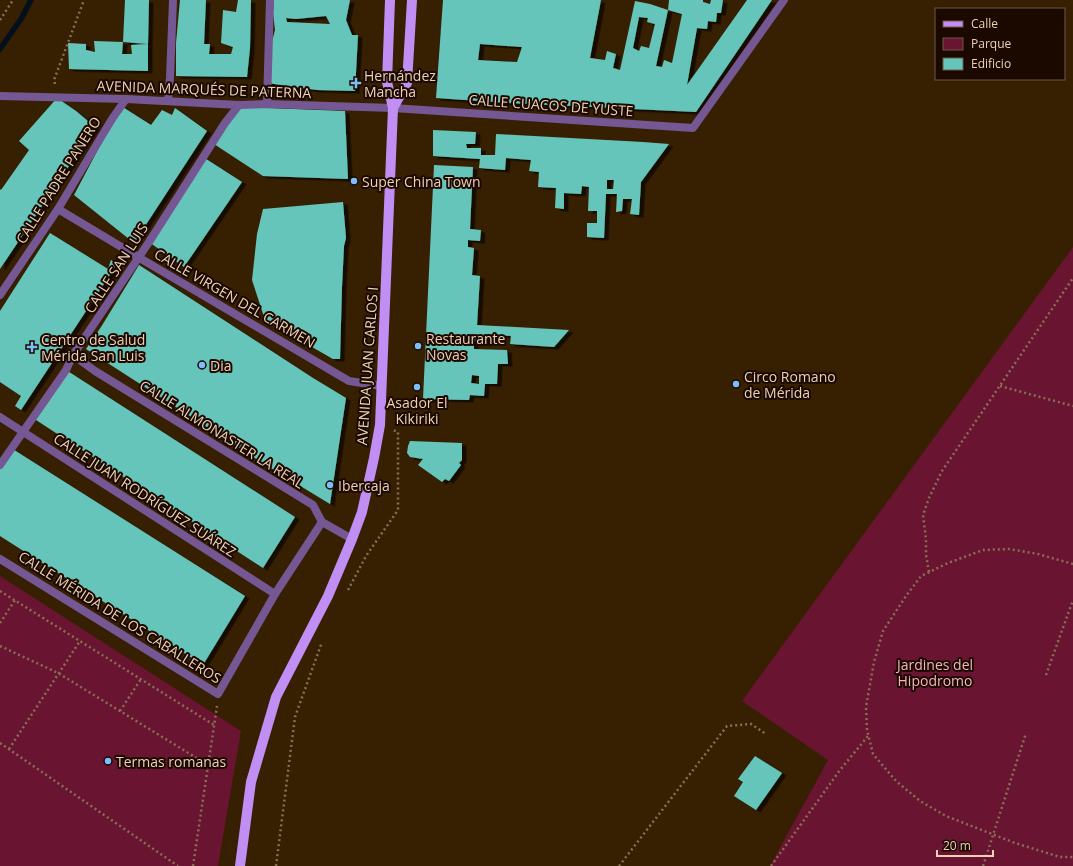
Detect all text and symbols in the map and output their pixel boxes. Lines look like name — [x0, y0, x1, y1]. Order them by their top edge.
legend — [935, 8, 1065, 80]
text: Calle — [971, 15, 998, 32]
text: Parque — [971, 35, 1011, 52]
text: Edificio — [971, 55, 1011, 72]
place label: Hernández Mancha — [364, 66, 436, 101]
street label: AVENIDA MARQUÉS DE PATERNA — [96, 76, 312, 102]
marker: Hernández Mancha — [351, 78, 361, 88]
street label: CALLE CUACOS DE YUSTE — [468, 90, 634, 120]
street label: CALLE PADRE PANERO — [11, 113, 105, 247]
place label: Super China Town — [362, 172, 481, 191]
marker: Super China Town — [349, 176, 359, 186]
street label: CALLE SAN LUIS — [80, 219, 152, 317]
street label: CALLE VIRGEN DEL CARMEN — [151, 244, 319, 352]
street label: AVENIDA JUAN CARLOS I — [352, 286, 382, 446]
place label: Restaurante Novas — [426, 329, 506, 364]
place label: Centro de Salud Mérida San Luis — [41, 330, 145, 365]
marker: Centro de Salud Mérida San Luis — [26, 341, 38, 353]
marker: Restaurante Novas — [413, 341, 423, 351]
place label: Dia — [210, 356, 231, 375]
marker: Dia — [197, 360, 207, 370]
place label: Circo Romano de Mérida — [744, 367, 836, 402]
street label: CALLE ALMONASTER LA REAL — [136, 375, 308, 493]
marker: Circo Romano de Mérida — [731, 379, 741, 389]
marker: Asador El Kikiriki — [412, 382, 422, 392]
place label: Asador El Kikiriki — [387, 393, 447, 428]
street label: CALLE JUAN RODRÍGUEZ SUÁREZ — [50, 429, 240, 561]
place label: Ibercaja — [338, 476, 390, 495]
marker: Ibercaja — [325, 480, 335, 490]
street label: CALLE MÉRIDA DE LOS CABALLEROS — [15, 547, 225, 687]
park label: Jardines del Hipodromo — [895, 655, 973, 690]
place label: Termas romanas — [116, 752, 227, 771]
marker: Termas romanas — [103, 756, 113, 766]
scale bar — [937, 832, 993, 858]
text: 20 m — [943, 837, 971, 854]

